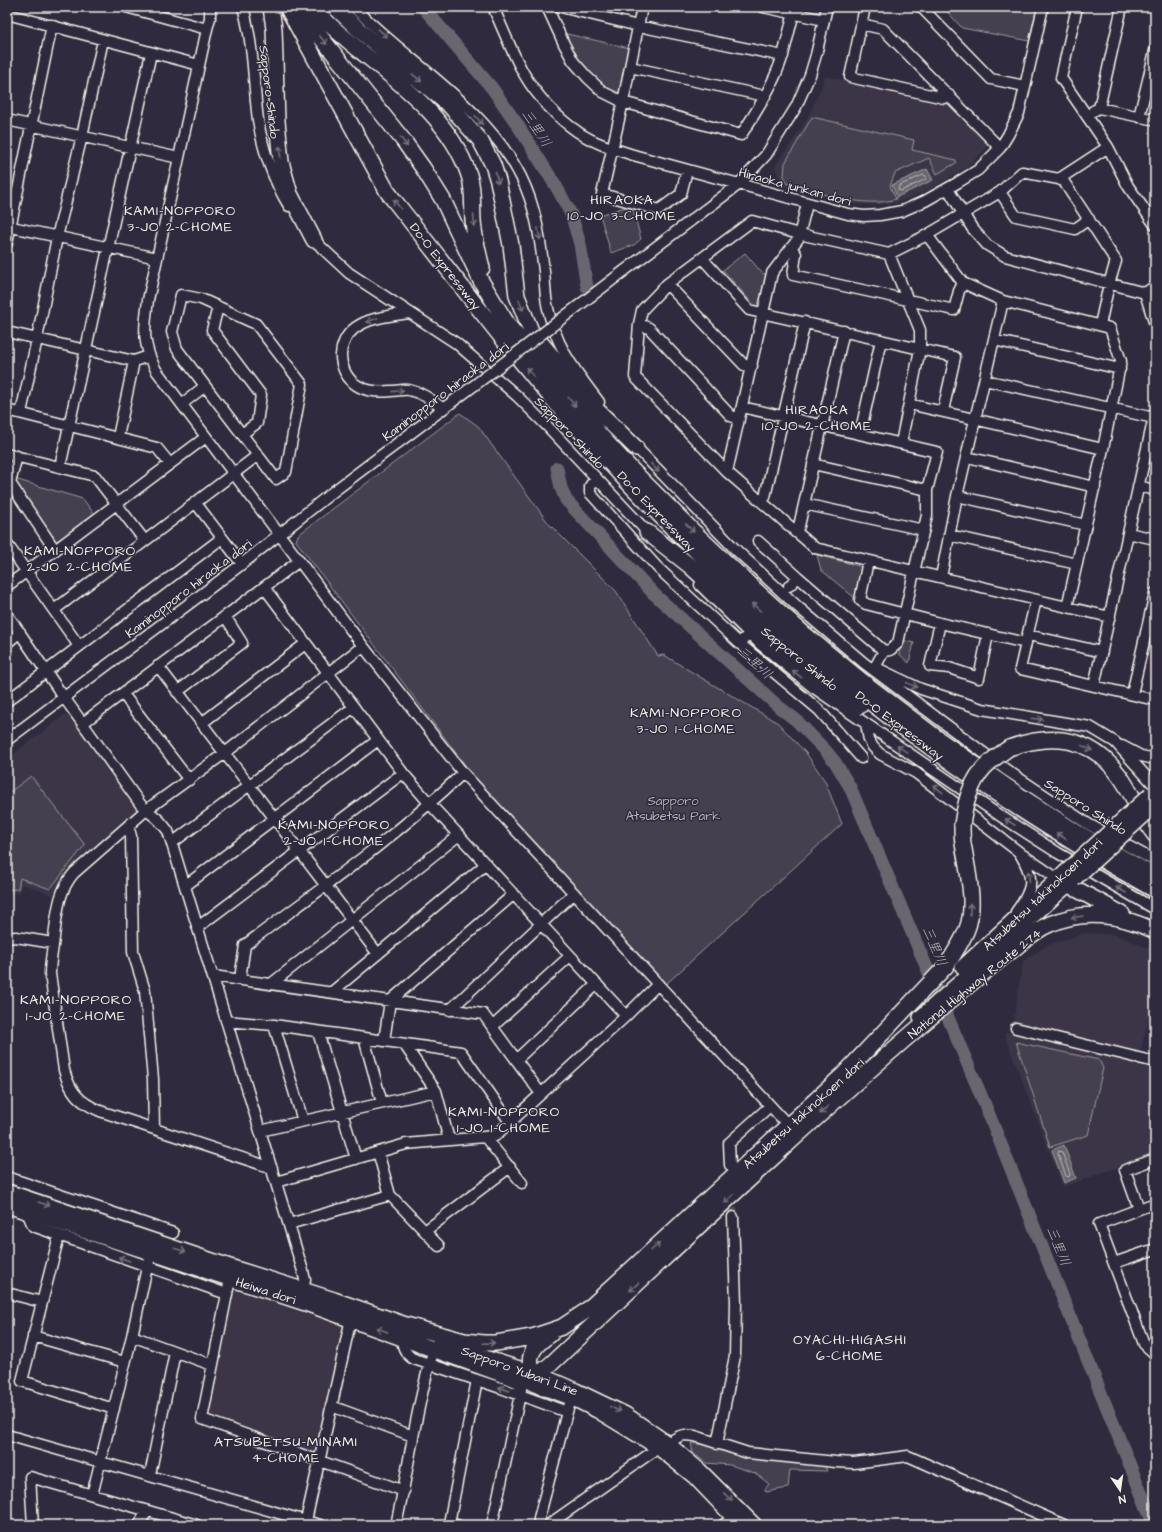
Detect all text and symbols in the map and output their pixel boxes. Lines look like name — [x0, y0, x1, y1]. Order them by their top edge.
one-way arrow — [378, 29, 388, 38]
one-way arrow — [318, 34, 327, 45]
street label: Sapporo Shindo — [254, 45, 284, 140]
one-way arrow — [412, 74, 422, 83]
water label: 三里川 — [516, 105, 556, 152]
one-way arrow — [475, 115, 484, 126]
one-way arrow — [400, 136, 408, 147]
one-way arrow — [276, 146, 283, 159]
street label: Hiraoka junkan dori — [737, 163, 853, 211]
one-way arrow — [494, 171, 501, 184]
district label: HIRAOKA 10-JO 3-CHOME — [567, 190, 677, 226]
one-way arrow — [393, 199, 402, 210]
district label: KAMI-NOPPORO 3-JO 2-CHOME — [124, 201, 236, 237]
one-way arrow — [470, 214, 477, 227]
street label: Do-O Expressway — [405, 219, 485, 315]
one-way arrow — [535, 227, 543, 240]
one-way arrow — [517, 299, 525, 311]
one-way arrow — [366, 317, 378, 325]
street label: Kaminopporo hiraoka dori — [379, 338, 513, 445]
one-way arrow — [526, 366, 535, 377]
one-way arrow — [391, 387, 404, 394]
street label: Sapporo Shindo — [530, 393, 609, 473]
one-way arrow — [568, 397, 577, 407]
district label: HIRAOKA 10-JO 2-CHOME — [762, 400, 872, 436]
one-way arrow — [650, 463, 660, 473]
street label: Do-O Expressway — [612, 467, 700, 557]
one-way arrow — [685, 523, 695, 533]
street label: Kaminopporo hiraoka dori — [122, 535, 256, 642]
district label: KAMI-NOPPORO 2-JO 2-CHOME — [24, 541, 136, 577]
one-way arrow — [751, 603, 761, 612]
street label: Sapporo Shindo — [757, 622, 842, 696]
water label: 三里川 — [732, 641, 777, 684]
one-way arrow — [791, 669, 802, 678]
one-way arrow — [906, 682, 918, 689]
street label: Do-O Expressway — [851, 687, 947, 766]
district label: KAMI-NOPPORO 3-JO 1-CHOME — [630, 703, 742, 739]
one-way arrow — [1030, 715, 1043, 723]
one-way arrow — [897, 745, 908, 753]
one-way arrow — [1081, 745, 1093, 752]
street label: Sapporo Shindo — [1041, 774, 1131, 840]
one-way arrow — [933, 785, 944, 794]
park label: Sapporo Atsubetsu Park — [626, 792, 720, 825]
district label: KAMI-NOPPORO 2-JO 1-CHOME — [278, 815, 390, 851]
one-way arrow — [1005, 818, 1016, 826]
one-way arrow — [1055, 832, 1066, 840]
street label: Atsubetsu takinokoen dori — [979, 834, 1106, 955]
one-way arrow — [1026, 871, 1033, 884]
one-way arrow — [1115, 885, 1127, 893]
one-way arrow — [966, 903, 974, 916]
one-way arrow — [1071, 913, 1084, 921]
water label: 三里川 — [917, 923, 951, 970]
street label: National Highway Route 274 — [904, 924, 1046, 1044]
district label: KAMI-NOPPORO 1-JO 2-CHOME — [20, 990, 132, 1026]
street label: Atsubetsu takinokoen dori — [739, 1054, 868, 1173]
district label: KAMI-NOPPORO 1-JO 1-CHOME — [448, 1102, 560, 1138]
one-way arrow — [819, 1106, 829, 1115]
one-way arrow — [724, 1194, 734, 1204]
one-way arrow — [38, 1201, 50, 1209]
water label: 三里川 — [1041, 1223, 1075, 1270]
one-way arrow — [650, 1242, 660, 1252]
one-way arrow — [174, 1247, 186, 1255]
one-way arrow — [118, 1254, 130, 1262]
street label: Heiwa dori — [233, 1273, 298, 1309]
one-way arrow — [628, 1283, 639, 1292]
one-way arrow — [376, 1326, 388, 1334]
district label: OYACHI-HIGASHI 6-CHOME — [793, 1330, 907, 1366]
one-way arrow — [482, 1339, 495, 1347]
street label: Sapporo Yubari Line — [459, 1341, 580, 1400]
one-way arrow — [498, 1384, 510, 1392]
one-way arrow — [609, 1406, 621, 1413]
district label: ATSUBETSU-MINAMI 4-CHOME — [214, 1432, 358, 1468]
north arrow — [1100, 1470, 1140, 1510]
text: N — [1117, 1491, 1127, 1507]
one-way arrow — [723, 1492, 733, 1502]

